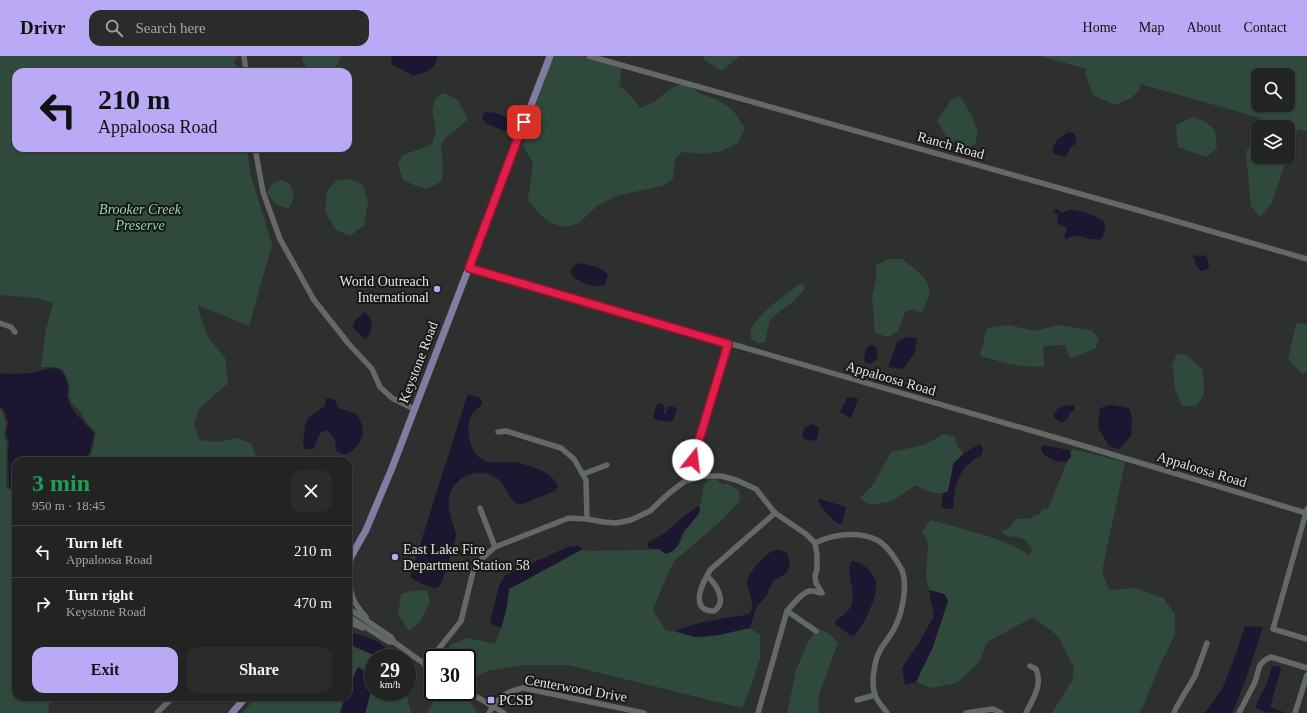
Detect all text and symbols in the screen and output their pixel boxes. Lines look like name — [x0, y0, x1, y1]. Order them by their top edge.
search box — [89, 10, 369, 46]
text: Drivr — [20, 17, 65, 38]
icon: search — [103, 17, 125, 39]
text: Search here — [135, 20, 206, 36]
text: Home — [1083, 20, 1117, 35]
text: Map — [1139, 20, 1164, 35]
text: About — [1186, 20, 1221, 35]
text: Contact — [1243, 20, 1287, 35]
map controls — [1251, 68, 1295, 164]
button: search — [1251, 68, 1295, 112]
icon: left — [32, 84, 84, 136]
text: 210 m — [98, 84, 170, 115]
pin — [507, 105, 541, 139]
icon: arrive — [513, 111, 535, 133]
text: Appaloosa Road — [98, 117, 217, 137]
button: layers — [1251, 120, 1295, 164]
street label: Ranch Road — [916, 129, 986, 162]
park label: Brooker Creek Preserve — [99, 202, 182, 233]
place label: World Outreach International — [340, 274, 429, 305]
marker: World Outreach International — [432, 284, 442, 294]
street label: Keystone Road — [396, 319, 441, 405]
street label: Appaloosa Road — [844, 358, 938, 398]
position arrow — [672, 439, 714, 481]
street label: Appaloosa Road — [1155, 449, 1248, 490]
text: 3 min — [32, 470, 90, 496]
button: close — [290, 470, 332, 512]
text: 950 m · 18:45 — [32, 498, 105, 513]
text: Turn left — [66, 535, 123, 551]
icon: left — [32, 541, 54, 563]
place label: East Lake Fire Department Station 58 — [403, 542, 530, 573]
text: 210 m — [294, 543, 332, 559]
text: Appaloosa Road — [66, 552, 152, 567]
marker: East Lake Fire Department Station 58 — [390, 552, 400, 562]
text: Turn right — [66, 587, 133, 603]
icon: right — [32, 593, 54, 615]
text: 470 m — [294, 595, 332, 611]
text: Keystone Road — [66, 604, 146, 619]
button: Exit — [32, 647, 178, 693]
button: Share — [186, 647, 332, 693]
speed limit sign: 30 — [424, 649, 476, 701]
text: 29 — [380, 659, 400, 681]
street label: Centerwood Drive — [523, 672, 628, 705]
text: km/h — [380, 679, 400, 690]
place label: PCSB — [499, 693, 533, 708]
marker: PCSB — [486, 695, 496, 705]

